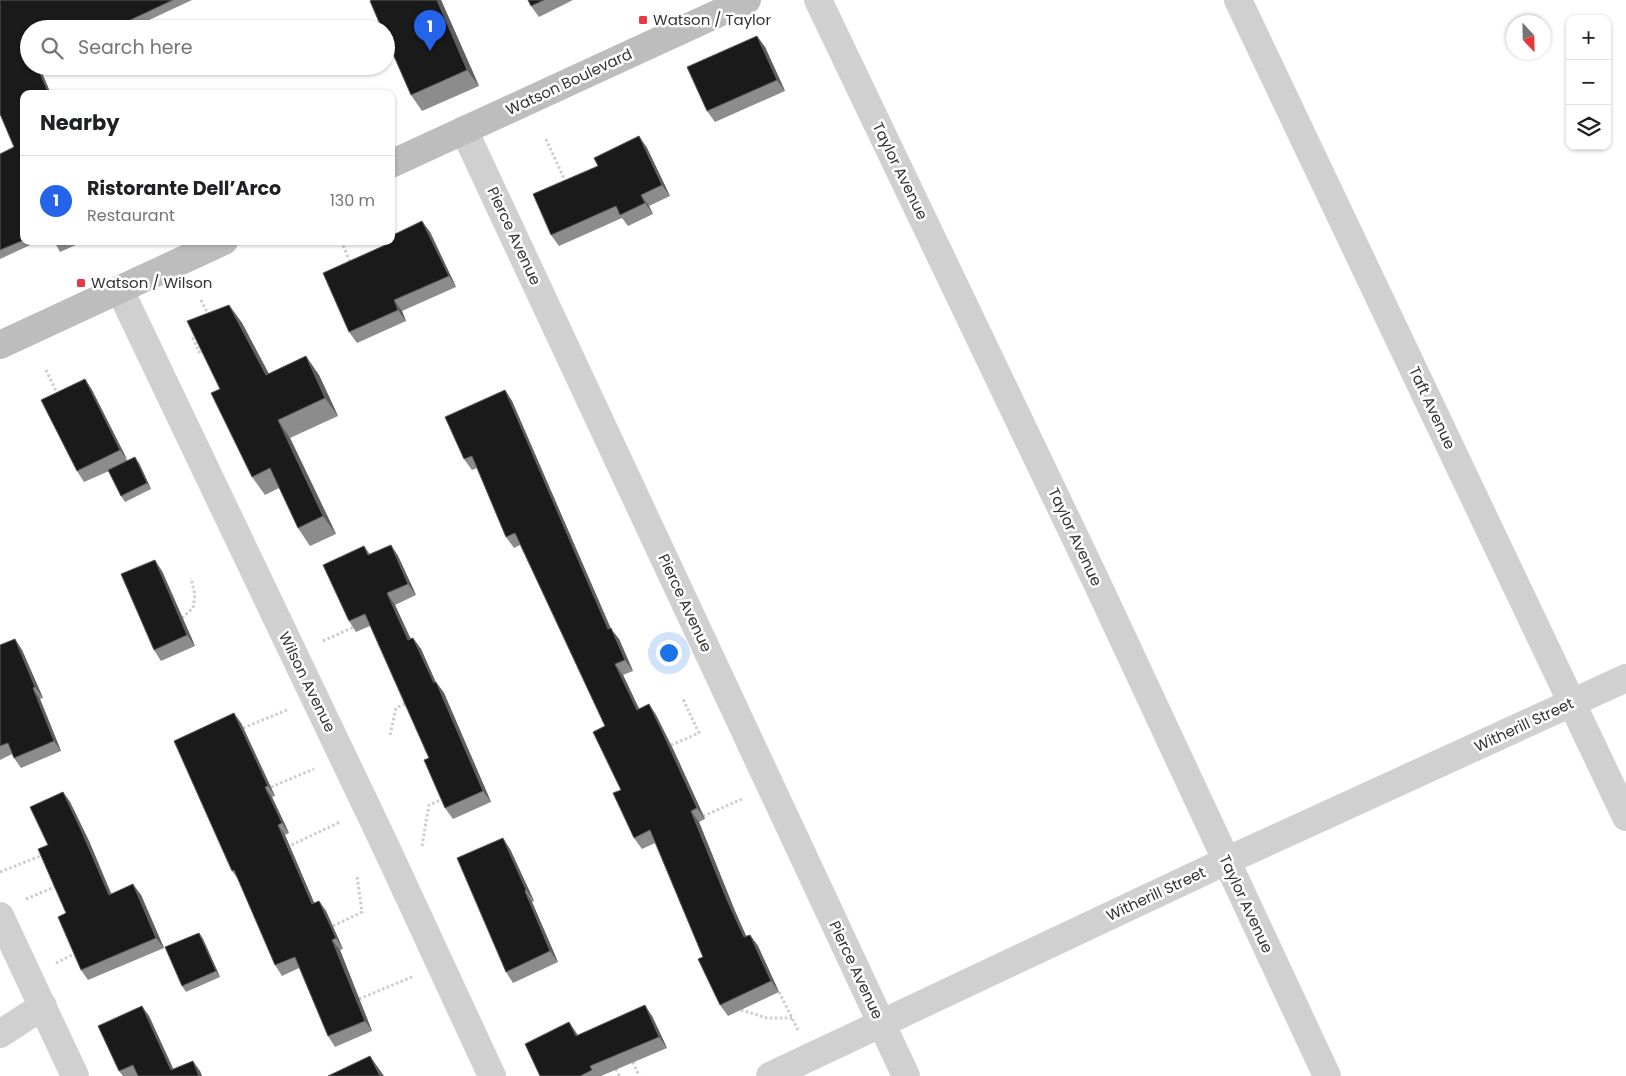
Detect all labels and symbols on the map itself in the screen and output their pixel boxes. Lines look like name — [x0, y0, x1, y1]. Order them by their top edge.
place label: Watson / Taylor — [653, 9, 771, 30]
pin: 1 — [414, 10, 446, 51]
marker: Watson / Taylor — [637, 14, 649, 26]
north arrow — [1506, 15, 1551, 60]
street label: Watson Boulevard — [502, 43, 635, 120]
street label: Taylor Avenue — [868, 119, 933, 223]
street label: Pierce Avenue — [483, 183, 546, 288]
place label: Watson / Wilson — [91, 272, 212, 293]
marker: Watson / Wilson — [75, 277, 87, 289]
street label: Taft Avenue — [1404, 363, 1461, 453]
street label: Taylor Avenue — [1044, 484, 1107, 589]
street label: Pierce Avenue — [654, 550, 717, 655]
street label: Wilson Avenue — [274, 628, 341, 736]
your location — [656, 640, 682, 666]
street label: Witherill Street — [1471, 692, 1577, 757]
street label: Taylor Avenue — [1215, 851, 1278, 956]
street label: Witherill Street — [1103, 861, 1209, 926]
street label: Pierce Avenue — [825, 917, 888, 1022]

